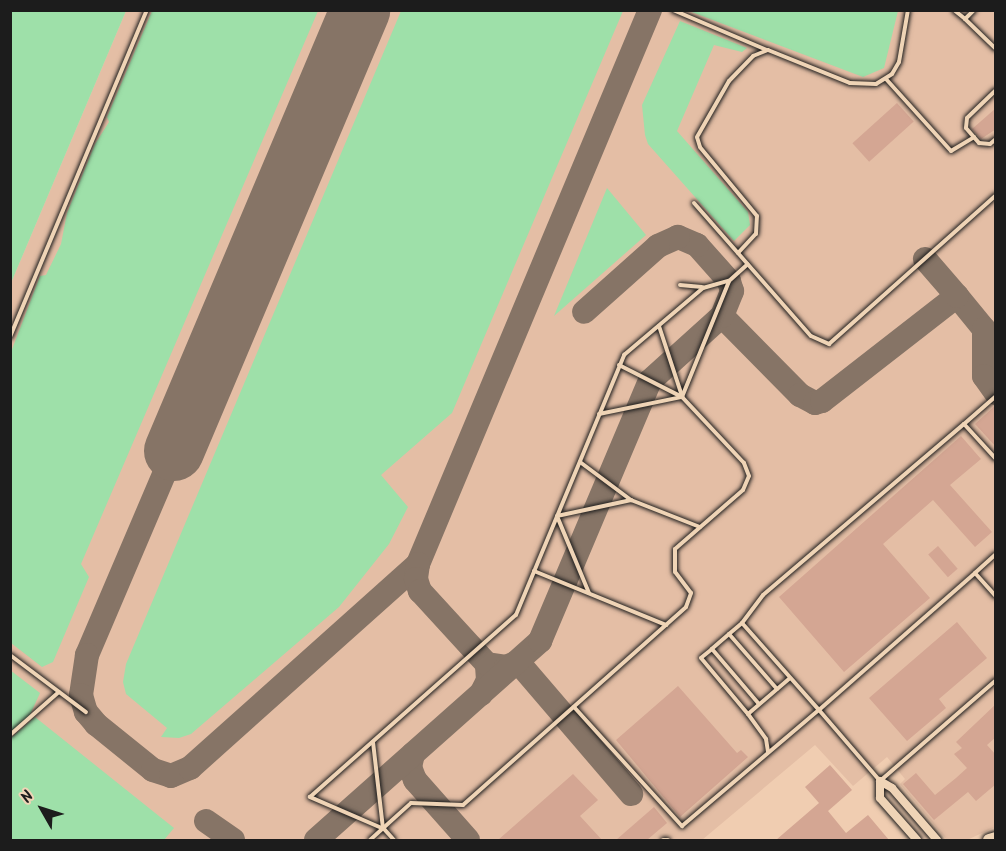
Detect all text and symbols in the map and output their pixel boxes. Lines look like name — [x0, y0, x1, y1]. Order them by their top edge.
north arrow — [12, 779, 72, 839]
text: N — [15, 786, 41, 809]

